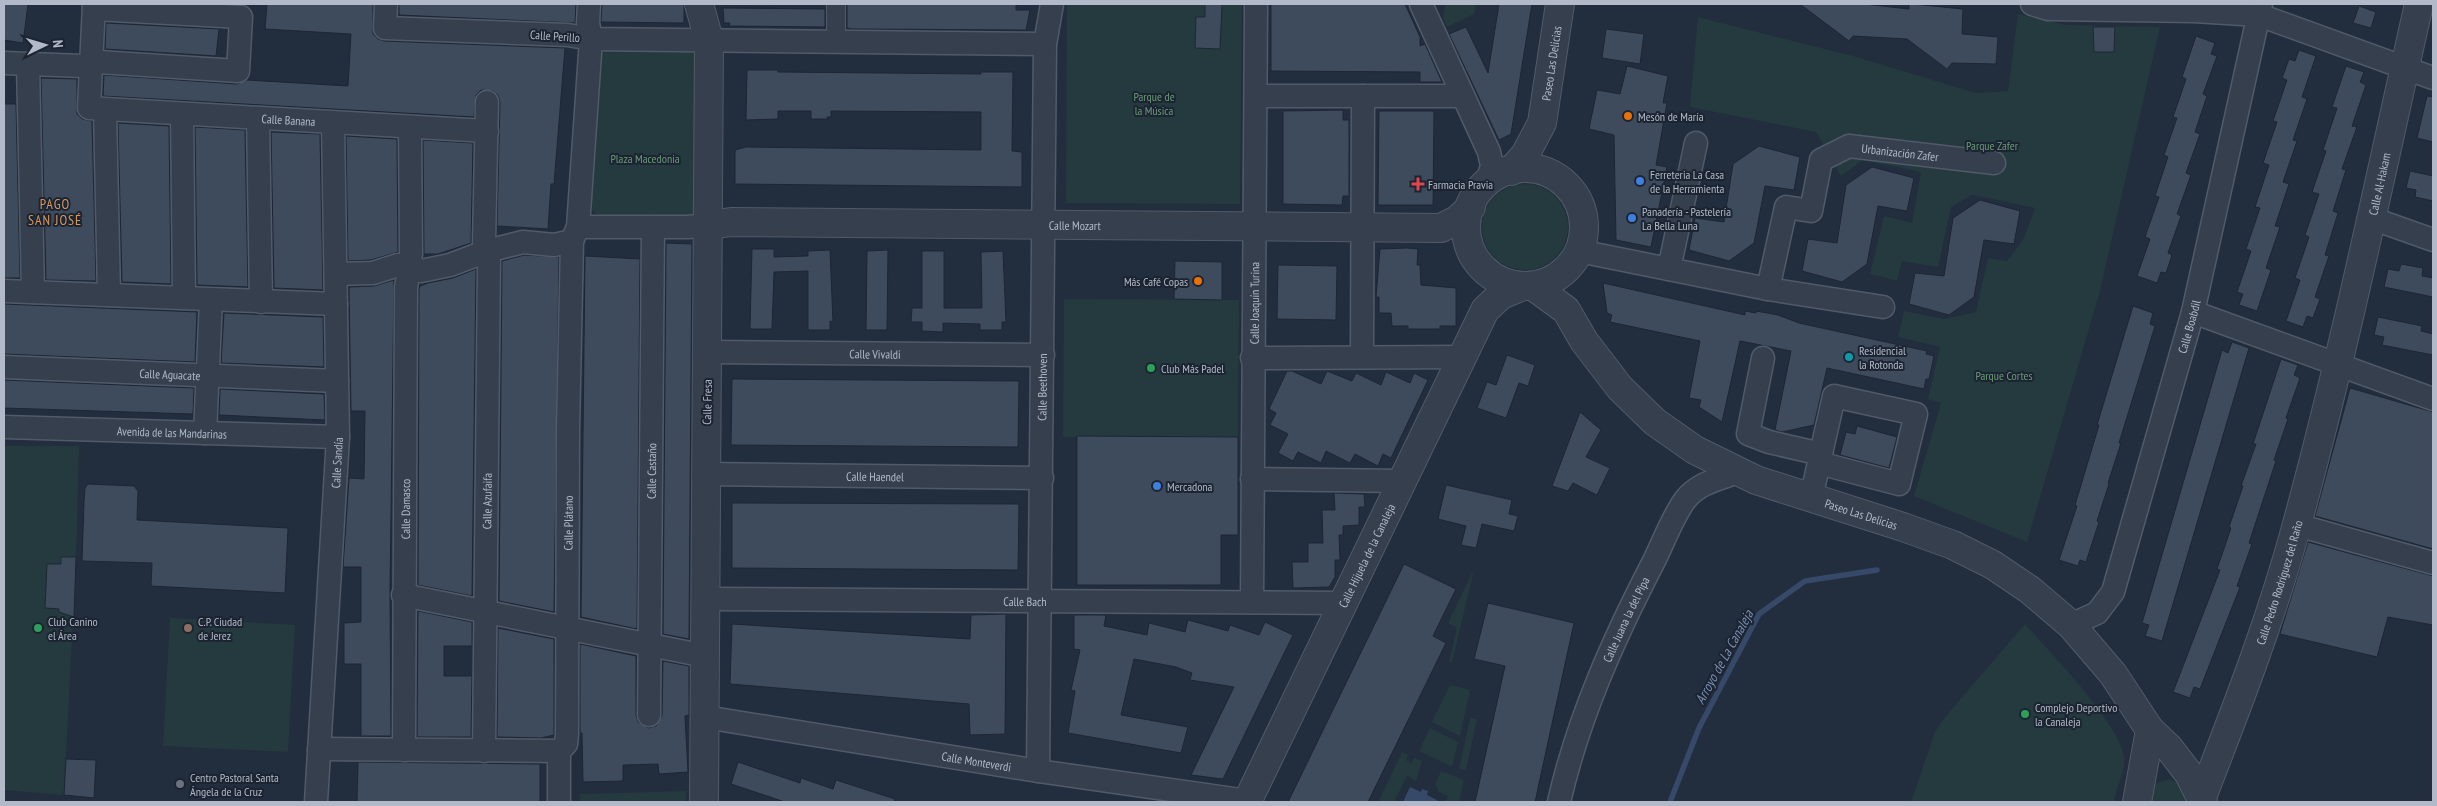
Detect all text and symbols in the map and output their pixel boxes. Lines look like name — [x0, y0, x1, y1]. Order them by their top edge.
north arrow — [20, 20, 70, 70]
street label: Paseo Las Delicias — [1538, 25, 1564, 102]
street label: Calle Perillo — [530, 27, 580, 45]
text: N — [49, 39, 67, 48]
park label: Parque de la Música — [1133, 89, 1175, 118]
place label: Mesón de María — [1638, 109, 1704, 124]
street label: Calle Banana — [261, 110, 316, 129]
marker: Mesón de María — [1622, 110, 1634, 122]
park label: Parque Zafer — [1966, 138, 2019, 153]
street label: Urbanización Zafer — [1861, 140, 1940, 164]
park label: Plaza Macedonia — [610, 151, 680, 166]
street label: Calle Al-Hakam — [2365, 151, 2393, 217]
place label: Ferreteria La Casa de la Herramienta — [1650, 167, 1725, 196]
marker: Ferreteria La Casa de la Herramienta — [1634, 175, 1646, 187]
place label: Farmacia Pravia — [1428, 177, 1493, 192]
marker: Farmacia Pravia — [1412, 178, 1424, 190]
district label: PAGO SAN JOSÉ — [28, 195, 82, 229]
place label: Panadería - Pastelería La Bella Luna — [1642, 204, 1731, 233]
marker: Panadería - Pastelería La Bella Luna — [1626, 212, 1638, 224]
street label: Calle Mozart — [1049, 217, 1102, 233]
street label: Calle Joaquín Turina — [1246, 262, 1262, 344]
place label: Más Café Copas — [1124, 274, 1188, 289]
marker: Más Café Copas — [1192, 275, 1204, 287]
street label: Calle Boabdil — [2174, 298, 2203, 355]
place label: Residencial la Rotonda — [1859, 343, 1906, 372]
street label: Calle Vivaldi — [849, 346, 901, 361]
marker: Residencial la Rotonda — [1843, 351, 1855, 363]
street label: Calle Beethoven — [1034, 353, 1050, 421]
place label: Club Más Padel — [1161, 361, 1224, 376]
marker: Club Más Padel — [1145, 362, 1157, 374]
street label: Calle Aguacate — [139, 365, 201, 383]
park label: Parque Cortes — [1975, 368, 2033, 383]
street label: Calle Fresa — [699, 379, 715, 425]
street label: Avenida de las Mandarinas — [117, 423, 227, 441]
street label: Calle Sandía — [327, 436, 345, 489]
street label: Calle Castaño — [643, 443, 659, 499]
street label: Calle Haendel — [846, 468, 904, 484]
street label: Calle Azufaifa — [479, 473, 494, 529]
street label: Calle Damasco — [397, 479, 413, 539]
place label: Mercadona — [1167, 479, 1213, 494]
marker: Mercadona — [1151, 480, 1163, 492]
street label: Calle Plátano — [560, 495, 575, 550]
street label: Paseo Las Delicias — [1823, 495, 1899, 532]
street label: Calle Hijuela de la Canaleja — [1335, 501, 1398, 610]
street label: Calle Pedro Rodríguez del Raño — [2252, 519, 2305, 647]
street label: Calle Juana la del Pipa — [1599, 574, 1652, 664]
street label: Calle Bach — [1003, 593, 1047, 609]
water label: Arroyo de La Canaleja — [1691, 606, 1758, 707]
place label: Club Canino el Área — [48, 614, 98, 643]
place label: C.P. Ciudad de Jerez — [198, 614, 242, 643]
marker: Club Canino el Área — [32, 622, 44, 634]
marker: C.P. Ciudad de Jerez — [182, 622, 194, 634]
place label: Complejo Deportivo la Canaleja — [2035, 700, 2117, 729]
marker: Complejo Deportivo la Canaleja — [2019, 708, 2031, 720]
street label: Calle Monteverdi — [941, 748, 1012, 774]
place label: Centro Pastoral Santa Ángela de la Cruz — [190, 770, 279, 799]
marker: Centro Pastoral Santa Ángela de la Cruz — [174, 778, 186, 790]

